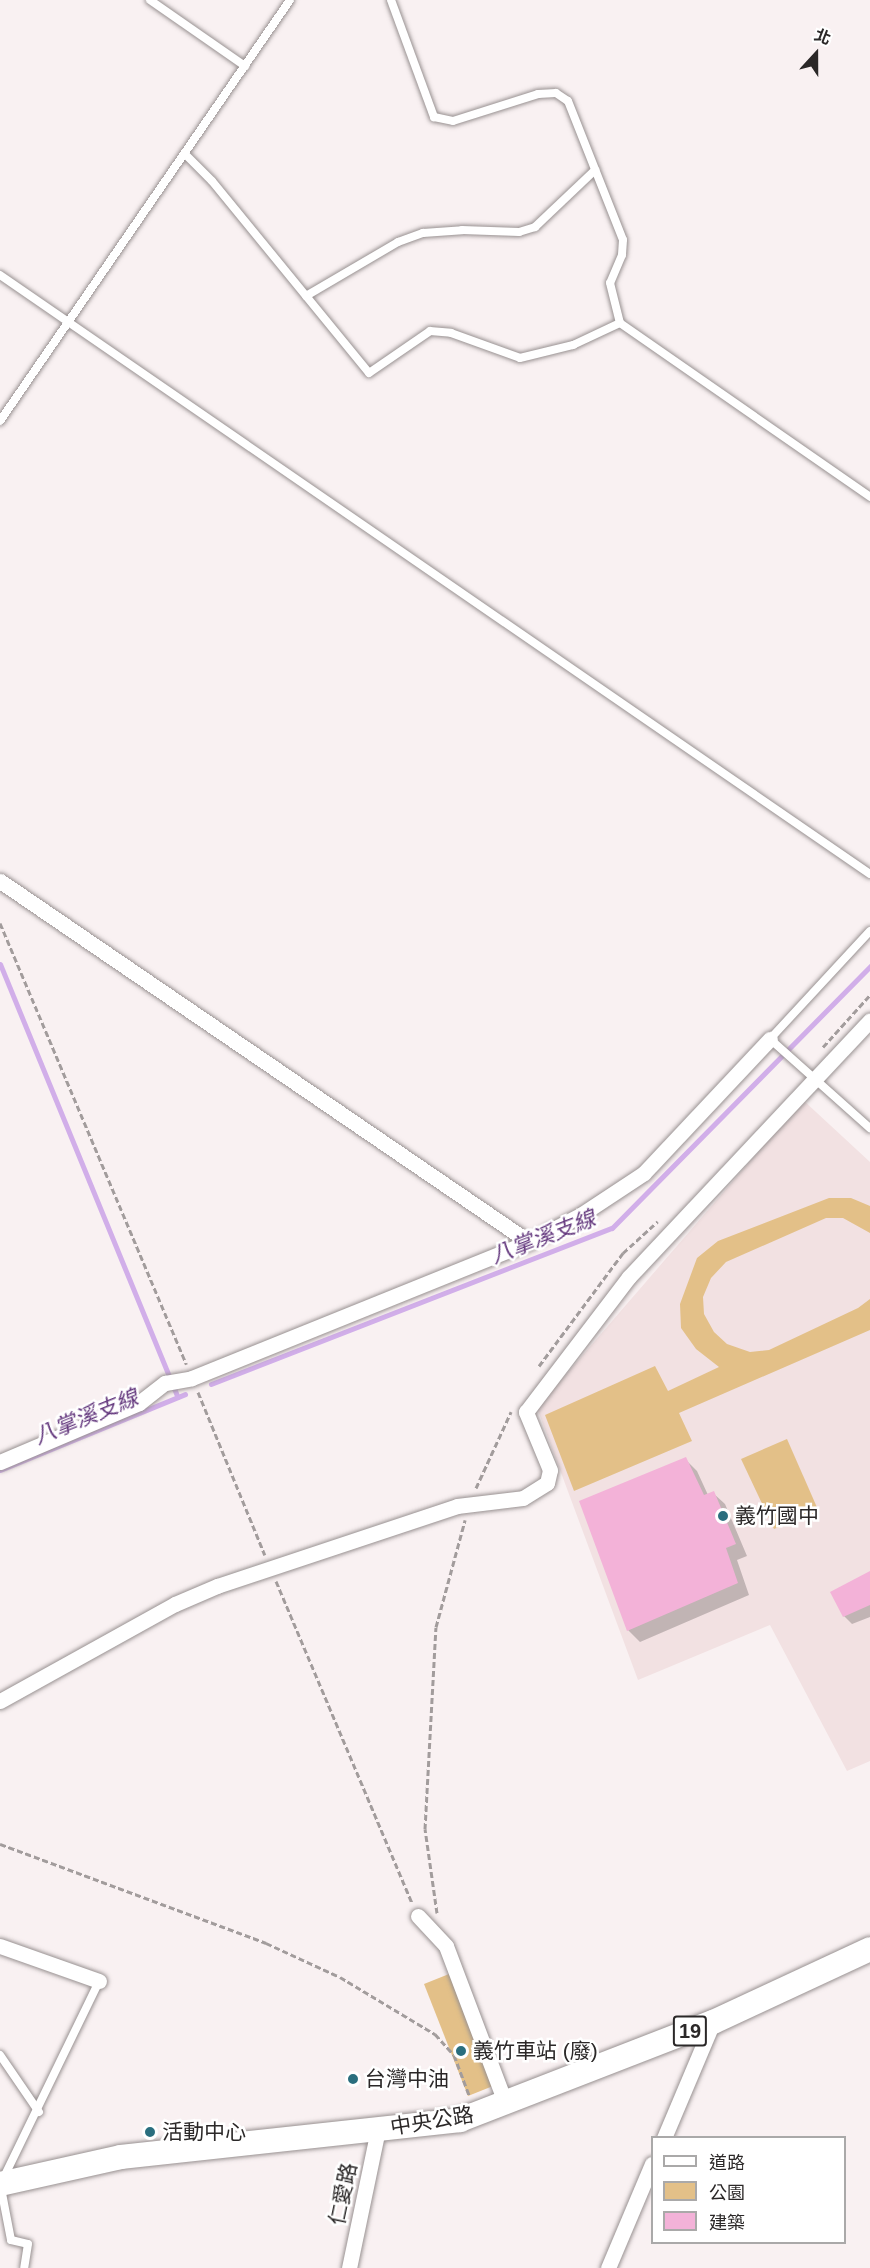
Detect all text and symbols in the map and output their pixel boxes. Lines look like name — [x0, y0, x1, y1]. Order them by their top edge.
north arrow — [786, 24, 846, 84]
text: 北 — [812, 26, 833, 48]
water label: 八掌溪支線 — [487, 1205, 599, 1269]
water label: 八掌溪支線 — [30, 1384, 142, 1450]
place label: 義竹國中 — [735, 1503, 819, 1529]
marker: 義竹國中 — [716, 1509, 730, 1523]
road number: 19 — [672, 2014, 708, 2048]
place label: 義竹車站 (廢) — [473, 2038, 598, 2064]
marker: 義竹車站 (廢) — [454, 2044, 468, 2058]
place label: 台灣中油 — [365, 2066, 449, 2092]
marker: 台灣中油 — [346, 2072, 360, 2086]
street label: 中央公路 — [389, 2102, 475, 2140]
place label: 活動中心 — [162, 2119, 246, 2145]
marker: 活動中心 — [143, 2125, 157, 2139]
legend — [651, 2136, 846, 2244]
text: 道路 — [709, 2153, 745, 2173]
street label: 仁愛路 — [324, 2161, 362, 2227]
text: 公園 — [709, 2183, 745, 2203]
text: 建築 — [709, 2213, 745, 2233]

